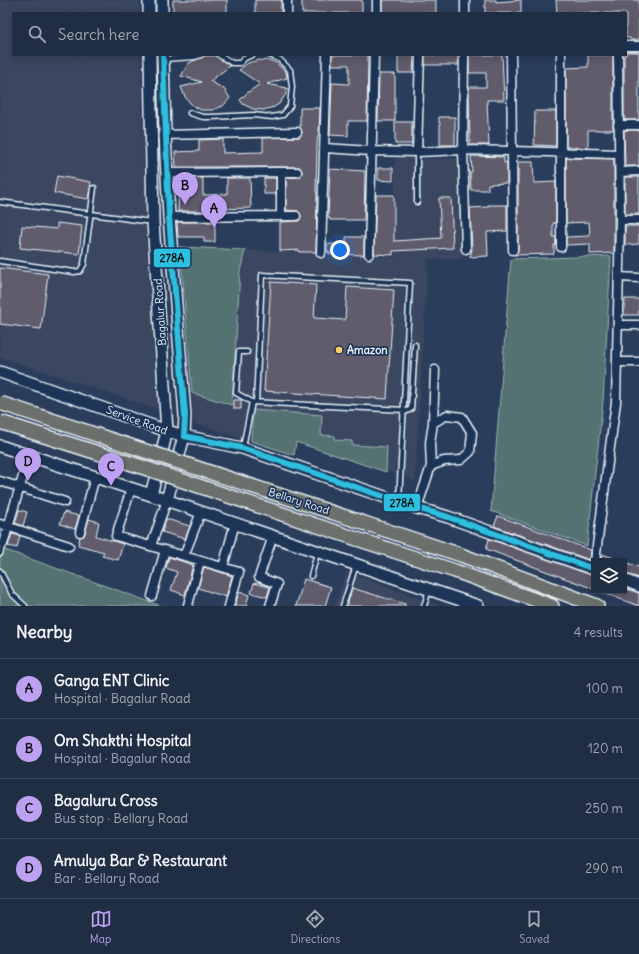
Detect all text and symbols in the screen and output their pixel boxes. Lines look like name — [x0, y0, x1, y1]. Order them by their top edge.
search box — [12, 12, 627, 56]
icon: search — [26, 23, 48, 45]
text: Search here — [58, 25, 139, 44]
pin: B — [172, 172, 198, 205]
pin: A — [201, 195, 227, 228]
your location — [330, 240, 350, 260]
line badge: 278A — [153, 248, 191, 268]
text: 278A — [160, 251, 184, 265]
street label: Bagalur Road — [151, 277, 169, 346]
place label: Amazon — [347, 343, 388, 357]
marker: Amazon — [334, 345, 344, 355]
street label: Service Road — [104, 402, 170, 438]
pin: D — [15, 448, 41, 481]
pin: C — [98, 453, 124, 486]
street label: Bellary Road — [267, 485, 332, 518]
line badge: 278A — [383, 493, 421, 512]
text: 278A — [390, 496, 414, 510]
map controls — [591, 558, 627, 594]
button: layers — [591, 558, 627, 594]
text: Nearby — [16, 621, 72, 643]
text: 4 results — [574, 624, 623, 641]
text: Ganga ENT Clinic — [54, 671, 169, 690]
text: A — [25, 680, 33, 697]
text: 100 m — [586, 680, 623, 697]
text: Hospital · Bagalur Road — [54, 690, 191, 707]
text: Om Shakthi Hospital — [54, 731, 191, 750]
text: B — [25, 740, 33, 757]
text: 120 m — [588, 740, 623, 757]
text: Hospital · Bagalur Road — [54, 750, 191, 767]
text: Bagaluru Cross — [54, 791, 158, 810]
text: C — [25, 800, 33, 817]
text: 250 m — [585, 800, 623, 817]
text: Bus stop · Bellary Road — [54, 810, 188, 827]
text: Amulya Bar & Restaurant — [54, 851, 227, 870]
text: D — [24, 860, 34, 877]
text: 290 m — [585, 860, 623, 877]
text: Bar · Bellary Road — [54, 870, 159, 887]
tab: Map — [90, 908, 112, 946]
tab: Directions — [291, 908, 340, 946]
tab: Saved — [519, 908, 549, 946]

